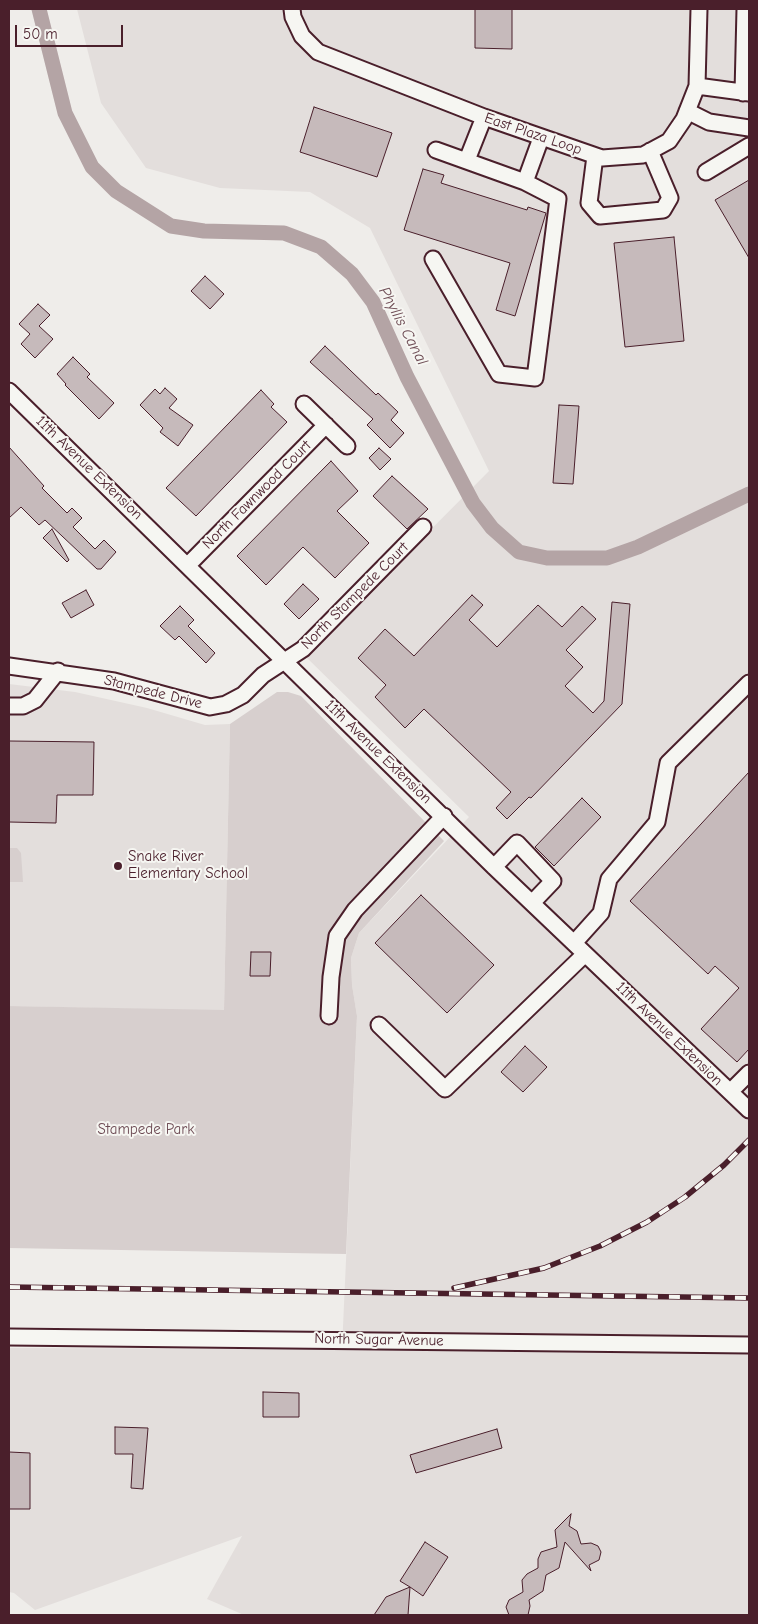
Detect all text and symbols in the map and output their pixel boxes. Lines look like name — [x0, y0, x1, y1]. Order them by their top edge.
scale bar — [18, 15, 125, 47]
text: 50 m — [23, 25, 58, 43]
street label: East Plaza Loop — [482, 109, 584, 159]
water label: Phyllis Canal — [374, 284, 432, 368]
street label: 11th Avenue Extension — [32, 412, 146, 524]
street label: North Fawnwood Court — [199, 437, 315, 553]
street label: North Stampede Court — [298, 539, 412, 653]
street label: Stampede Drive — [102, 671, 204, 713]
street label: 11th Avenue Extension — [321, 696, 435, 808]
place label: Snake River Elementary School — [128, 848, 248, 883]
marker: Snake River Elementary School — [112, 860, 124, 872]
street label: 11th Avenue Extension — [612, 978, 726, 1090]
park label: Stampede Park — [98, 1121, 194, 1139]
street label: North Sugar Avenue — [314, 1330, 444, 1350]

